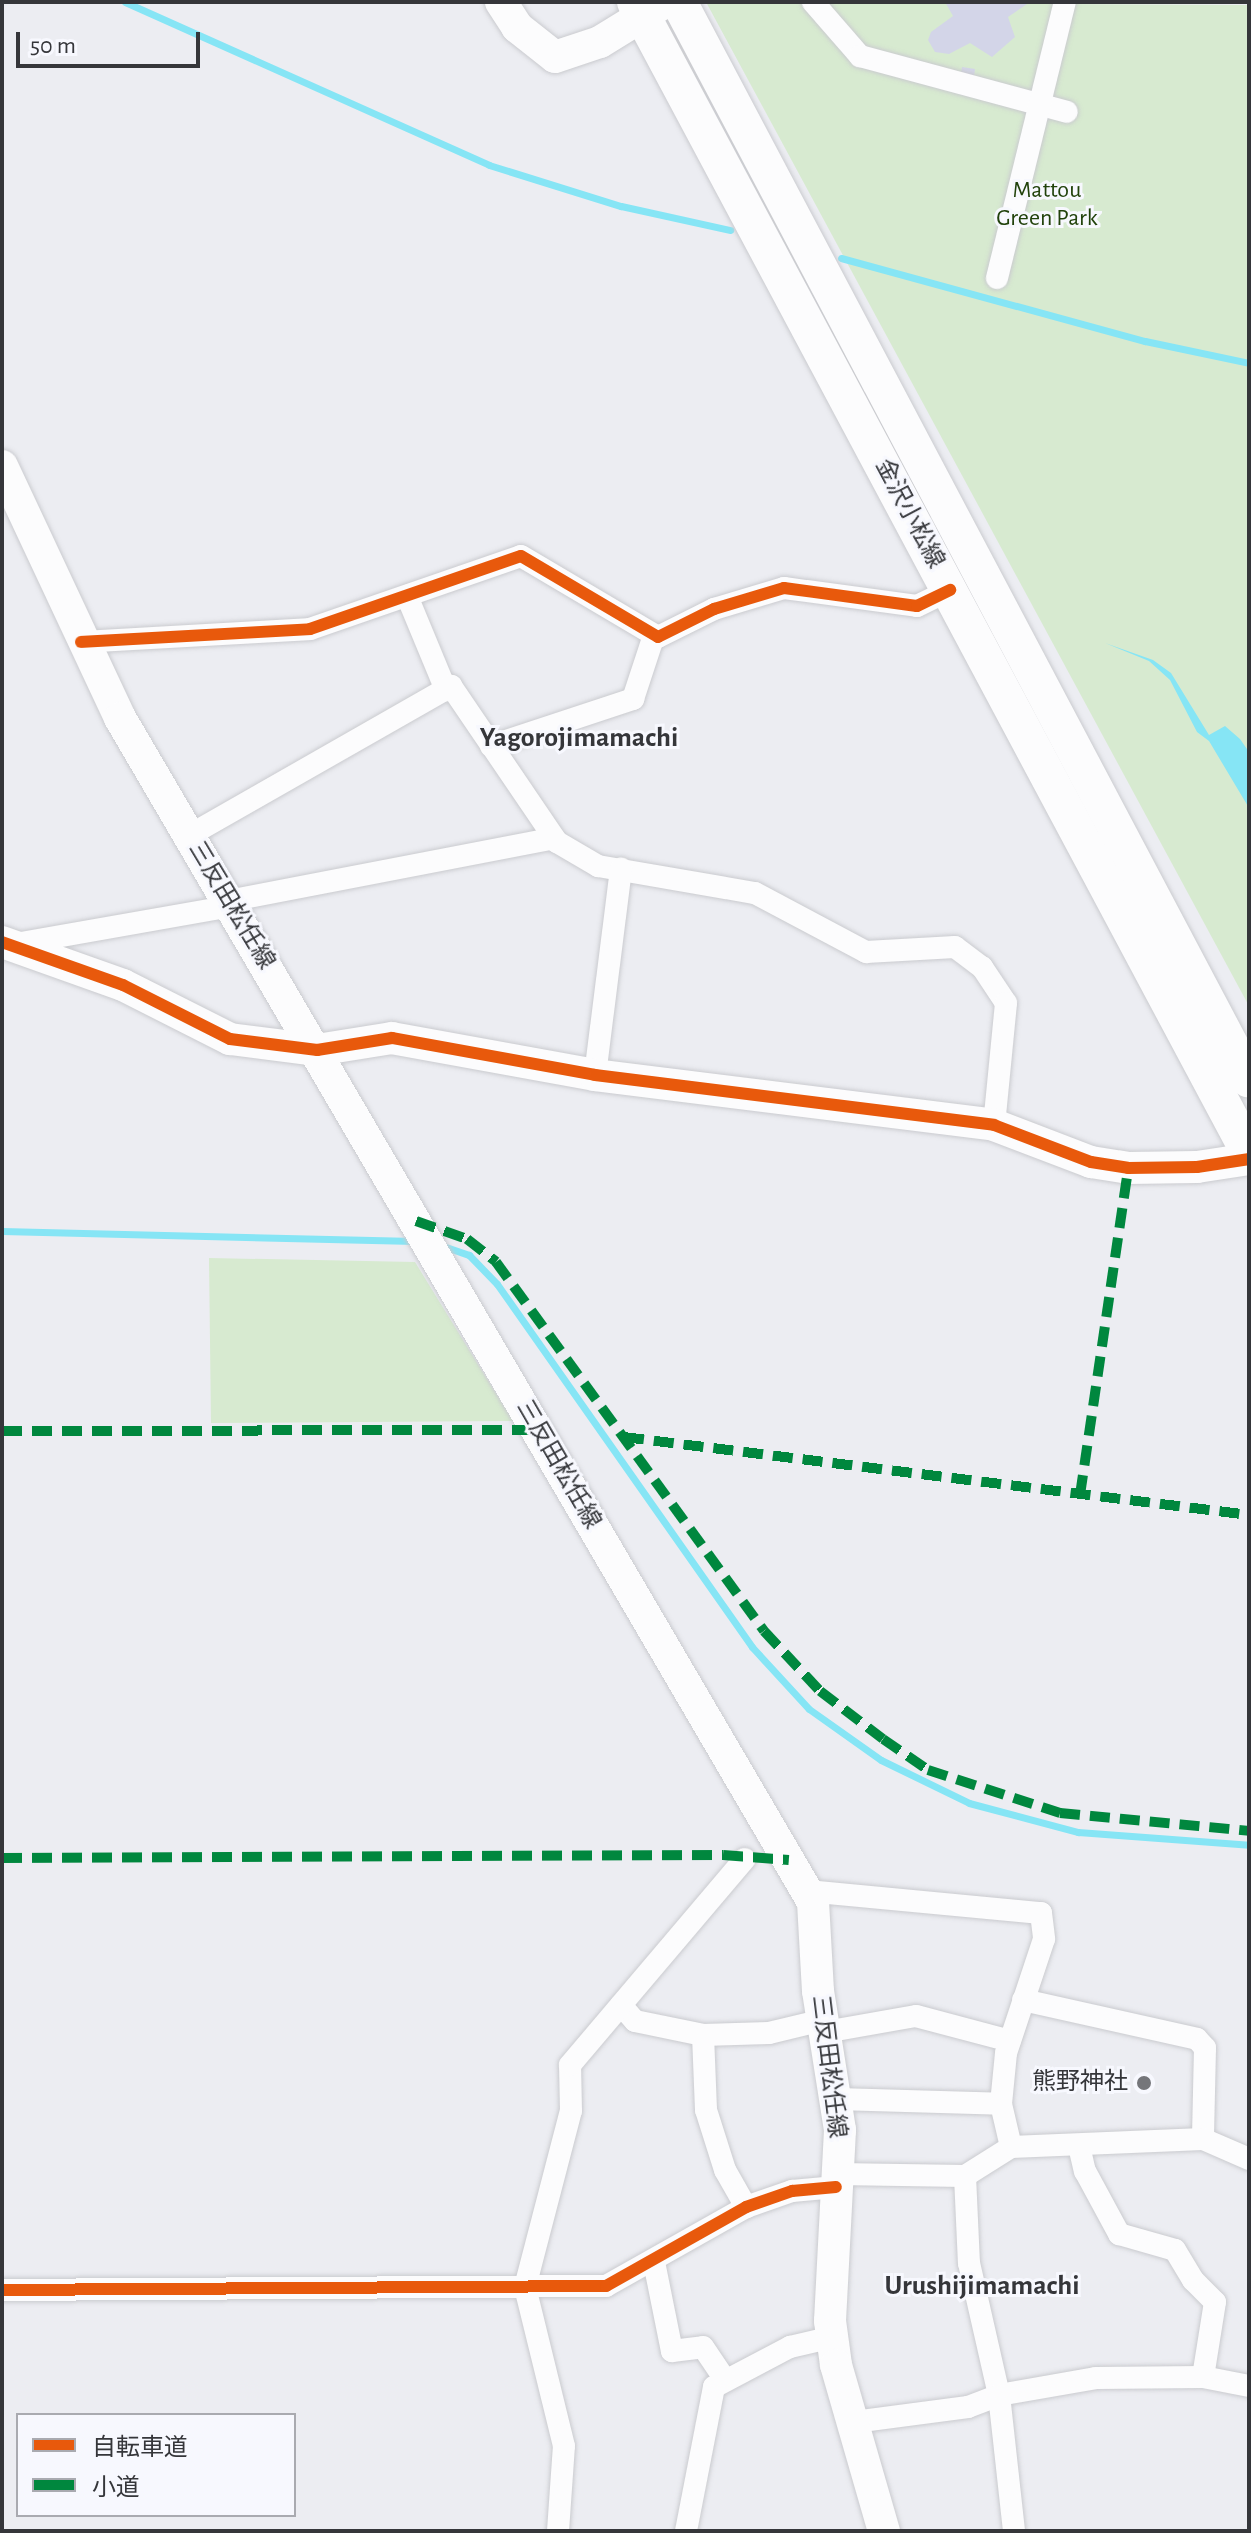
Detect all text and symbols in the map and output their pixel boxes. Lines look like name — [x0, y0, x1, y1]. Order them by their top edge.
scale bar — [20, 16, 204, 66]
text: 50 m — [30, 34, 76, 58]
park label: Mattou Green Park — [996, 177, 1098, 233]
street label: 金沢小松線 — [868, 454, 950, 574]
district label: Yagorojimamachi — [480, 721, 678, 755]
street label: 三反田松任線 — [182, 837, 280, 975]
street label: 三反田松任線 — [510, 1395, 606, 1535]
street label: 三反田松任線 — [805, 1994, 851, 2140]
place label: 熊野神社 — [1032, 2069, 1128, 2097]
marker: 熊野神社 — [1135, 2074, 1153, 2092]
district label: Urushijimamachi — [884, 2269, 1080, 2303]
legend — [16, 2413, 296, 2517]
text: 自転車道 — [92, 2436, 188, 2460]
text: 小道 — [92, 2476, 140, 2500]

